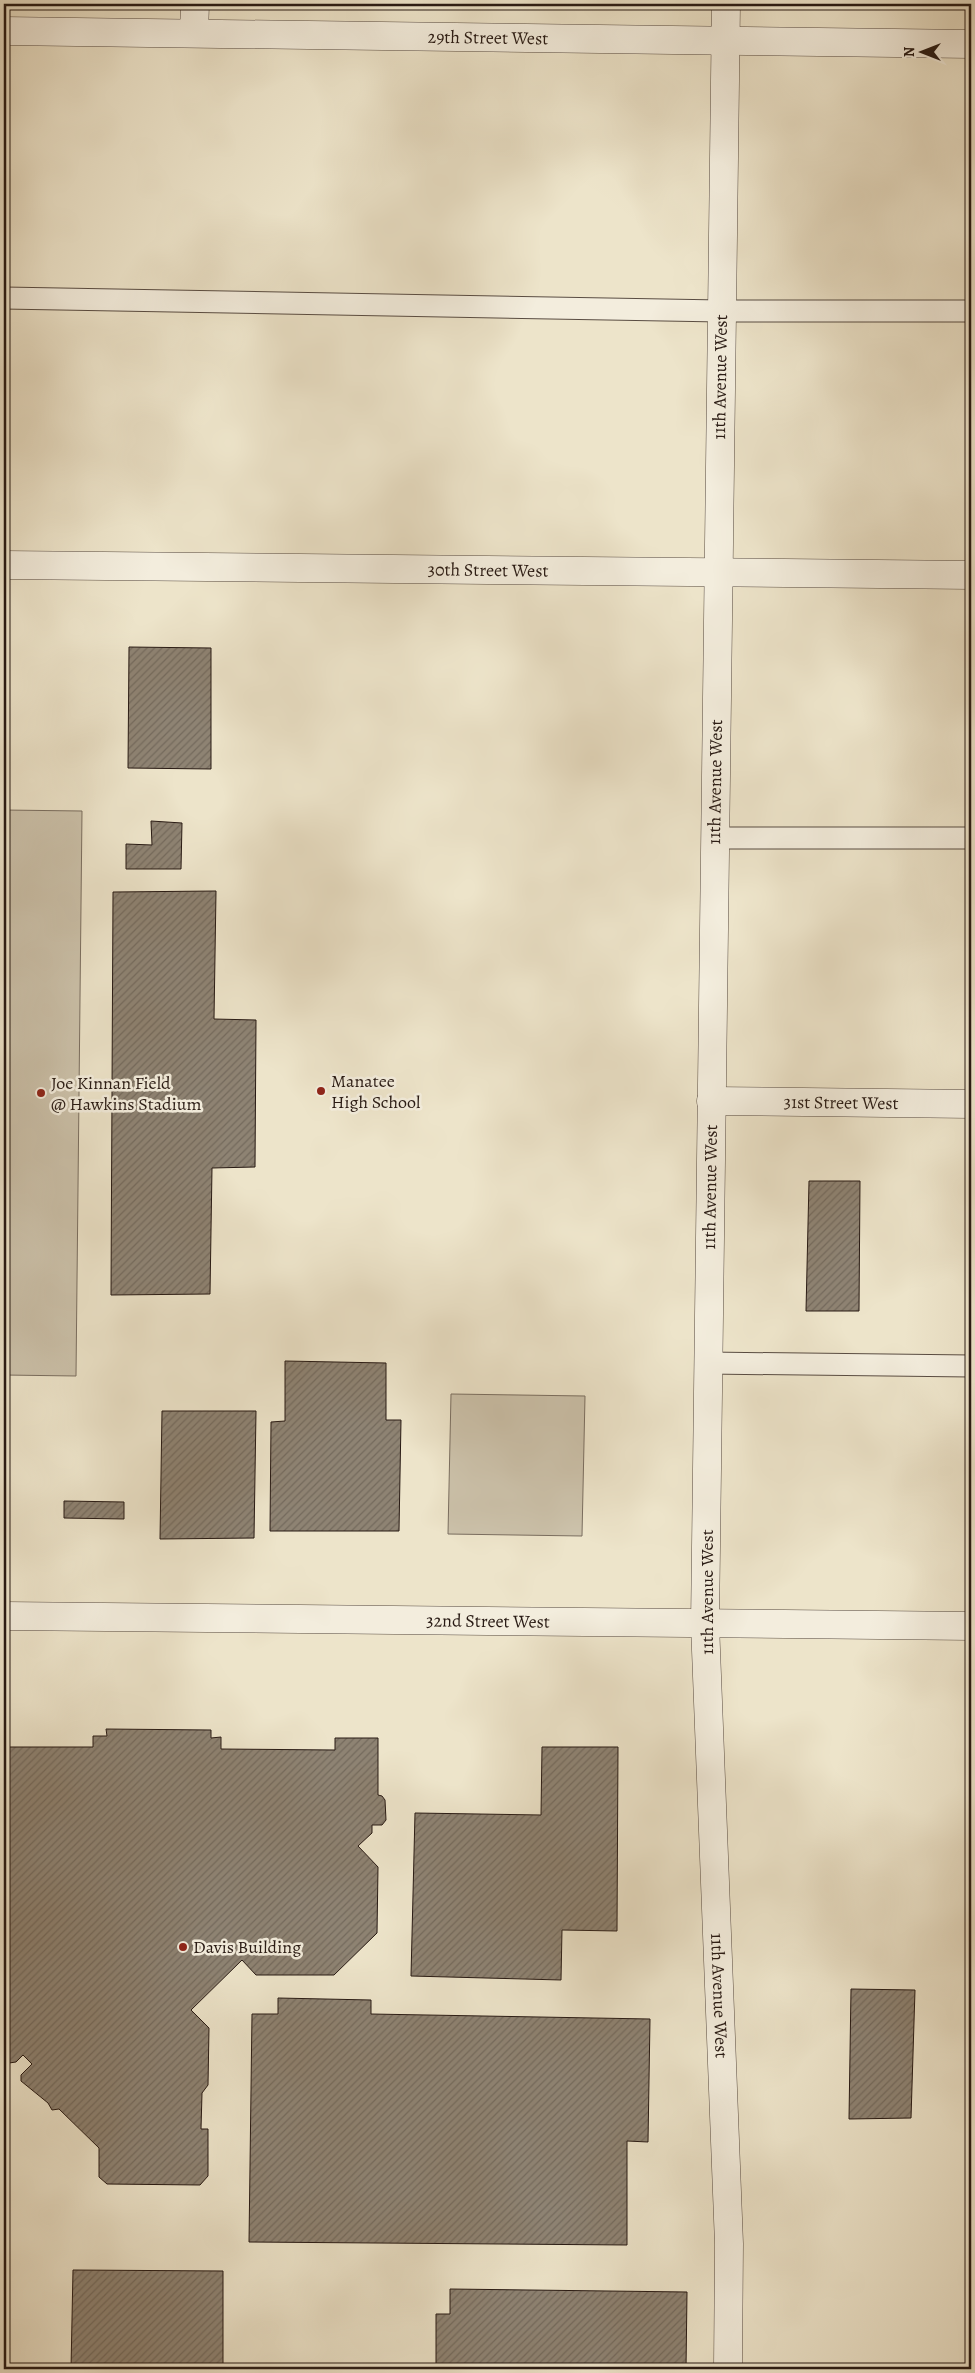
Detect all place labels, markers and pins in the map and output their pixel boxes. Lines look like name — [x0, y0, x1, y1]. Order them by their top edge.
place label: Manatee High School — [331, 1069, 421, 1114]
place label: Joe Kinnan Field @ Hawkins Stadium — [51, 1071, 202, 1116]
marker: Manatee High School — [315, 1085, 327, 1097]
marker: Joe Kinnan Field @ Hawkins Stadium — [35, 1087, 47, 1099]
place label: Davis Building — [193, 1935, 301, 1959]
marker: Davis Building — [177, 1941, 189, 1953]

